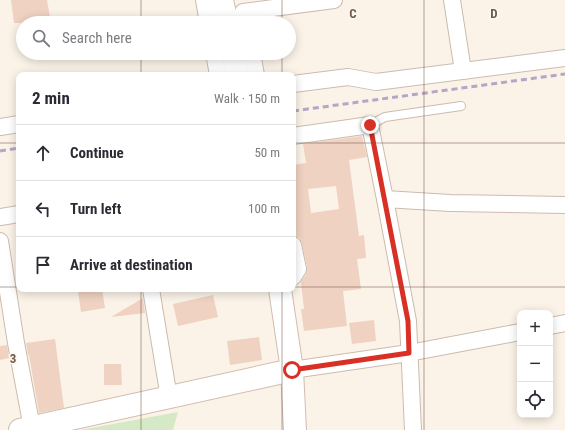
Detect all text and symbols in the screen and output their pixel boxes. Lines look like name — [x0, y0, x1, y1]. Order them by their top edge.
text: C — [349, 6, 357, 21]
text: D — [490, 6, 498, 21]
search box — [16, 16, 296, 60]
icon: search — [30, 27, 52, 49]
text: Search here — [62, 29, 132, 47]
text: 2 min — [32, 88, 70, 108]
text: Walk · 150 m — [214, 91, 280, 106]
route end — [361, 116, 379, 134]
icon: ahead — [32, 142, 54, 164]
text: Continue — [70, 144, 124, 162]
text: 50 m — [254, 145, 280, 160]
icon: left — [32, 198, 54, 220]
text: Turn left — [70, 200, 121, 218]
text: 100 m — [248, 201, 280, 216]
icon: arrive — [32, 254, 54, 276]
text: Arrive at destination — [70, 256, 193, 274]
map controls — [517, 310, 553, 418]
button: + — [517, 310, 553, 346]
button: − — [517, 346, 553, 382]
text: 3 — [10, 351, 16, 366]
route start — [283, 361, 301, 379]
button: locate — [517, 382, 553, 418]

